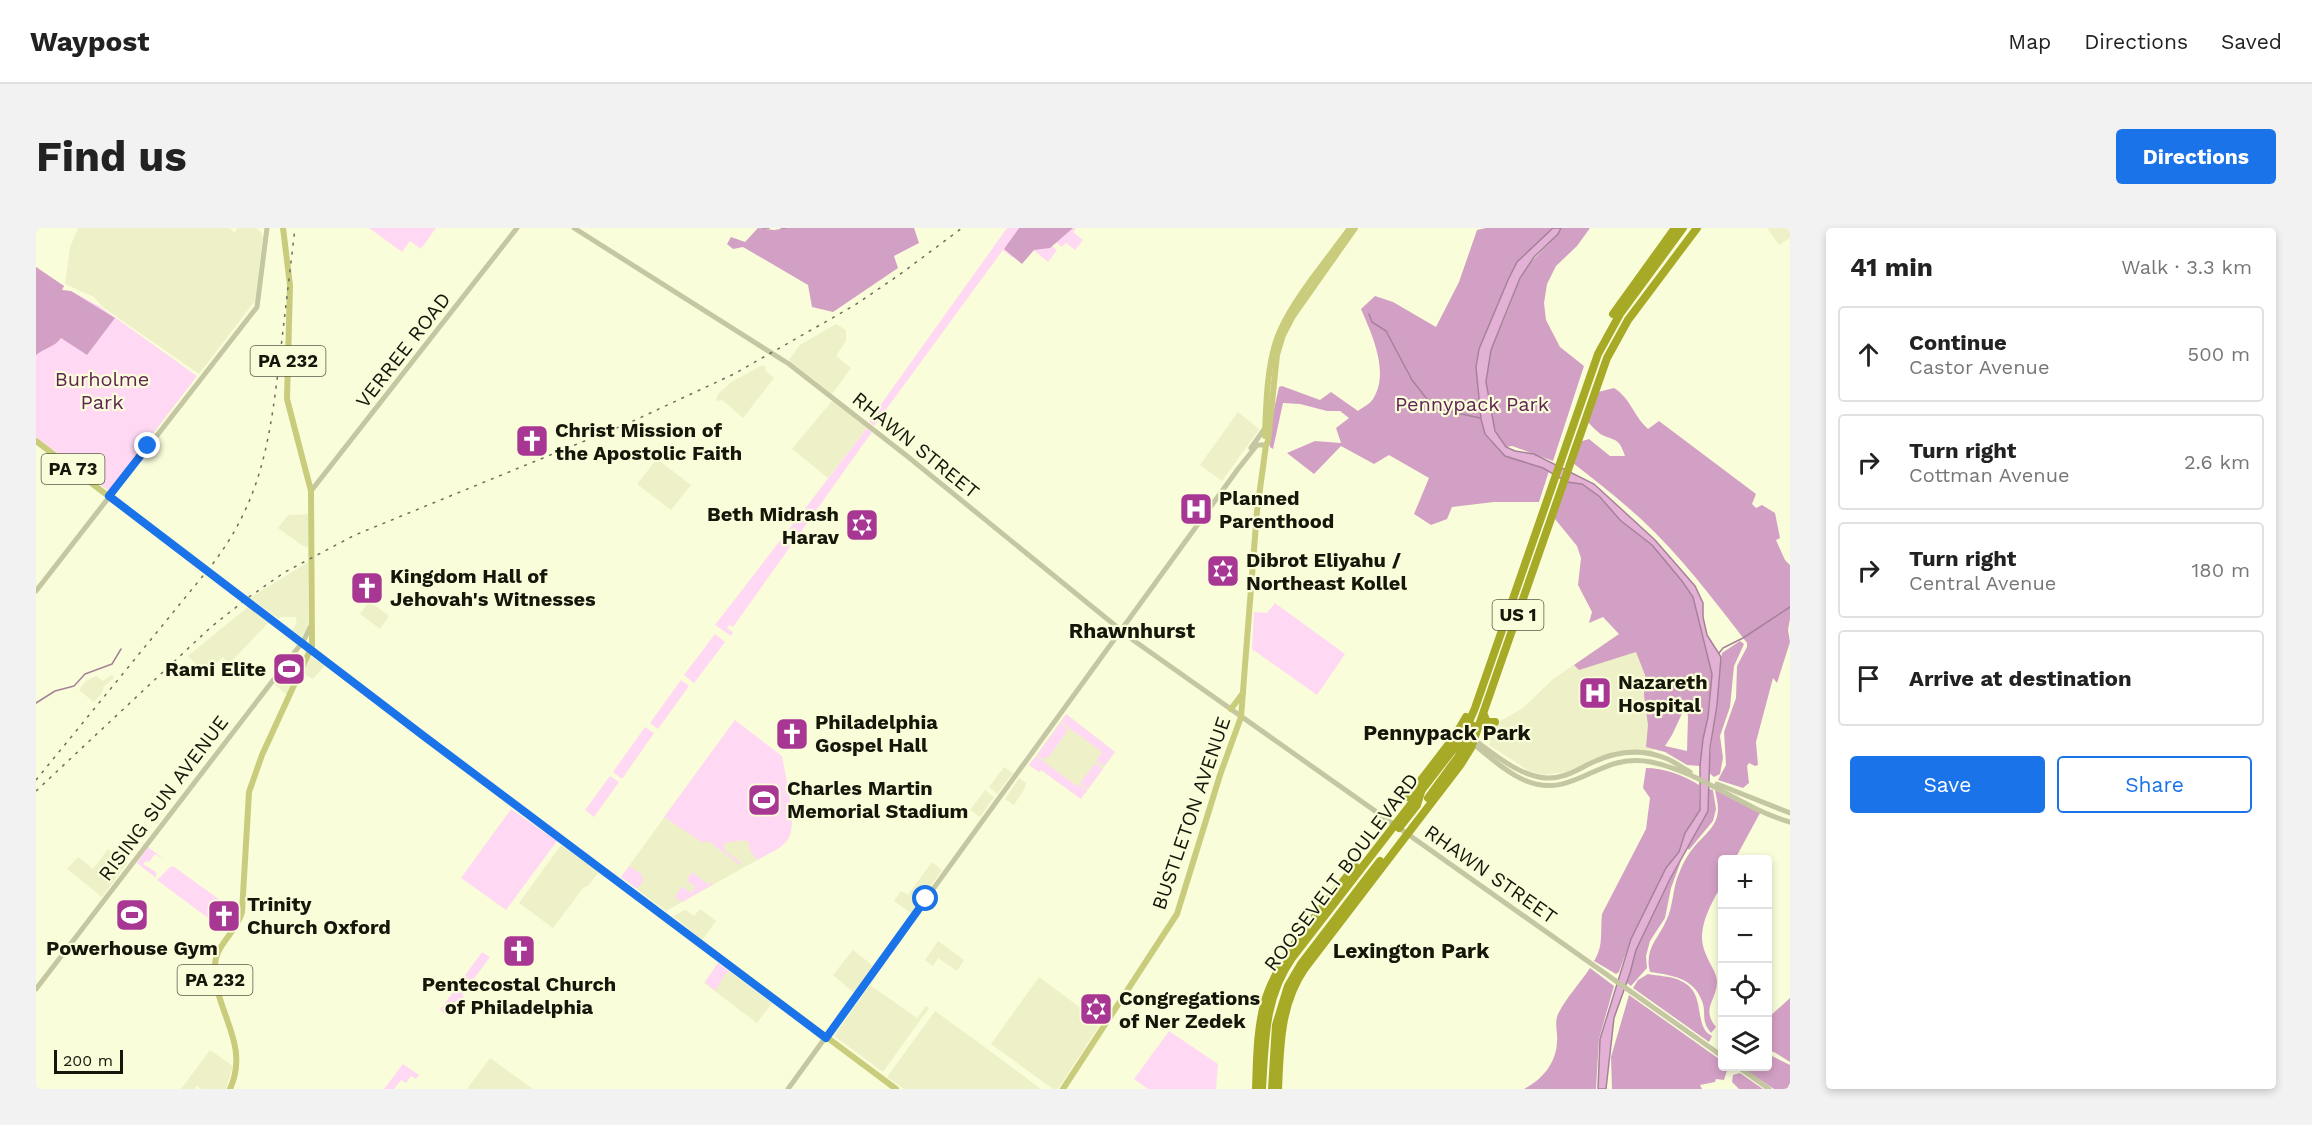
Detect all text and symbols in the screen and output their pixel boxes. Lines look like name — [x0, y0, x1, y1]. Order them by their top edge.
text: Waypost — [30, 25, 149, 58]
text: Map — [2008, 29, 2051, 54]
text: Directions — [2084, 29, 2188, 54]
text: Saved — [2221, 29, 2282, 54]
button: Directions — [2116, 129, 2276, 184]
text: Find us — [36, 132, 187, 181]
text: 41 min — [1850, 252, 1933, 282]
text: Walk · 3.3 km — [2121, 255, 2252, 279]
street label: VERREE ROAD — [350, 287, 456, 413]
text: Continue — [1909, 330, 2007, 355]
icon: ahead — [1852, 338, 1885, 371]
text: 500 m — [2188, 342, 2250, 366]
road number: PA 232 — [250, 346, 326, 376]
text: Castor Avenue — [1909, 355, 2049, 379]
park label: Burholme Park — [55, 367, 149, 414]
street label: RHAWN STREET — [848, 386, 984, 504]
park label: Pennypack Park — [1395, 392, 1549, 416]
place label: Christ Mission of the Apostolic Faith — [555, 418, 742, 465]
church icon: Christ Mission of the Apostolic Faith — [514, 423, 550, 459]
route end — [134, 432, 160, 458]
text: Turn right — [1909, 438, 2016, 463]
icon: right — [1852, 446, 1885, 479]
text: 2.6 km — [2184, 450, 2250, 474]
road number: PA 73 — [42, 454, 104, 484]
text: Cottman Avenue — [1909, 463, 2070, 487]
place label: Planned Parenthood — [1219, 486, 1334, 533]
hospital icon: Planned Parenthood — [1178, 491, 1214, 527]
place label: Beth Midrash Harav — [707, 502, 840, 549]
synagogue icon: Beth Midrash Harav — [844, 507, 880, 543]
text: Turn right — [1909, 546, 2016, 571]
place label: Dibrot Eliyahu / Northeast Kollel — [1246, 548, 1407, 595]
synagogue icon: Dibrot Eliyahu / Northeast Kollel — [1205, 553, 1241, 589]
icon: right — [1852, 554, 1885, 587]
text: 180 m — [2192, 558, 2250, 582]
place label: Kingdom Hall of Jehovah's Witnesses — [390, 564, 596, 611]
church icon: Kingdom Hall of Jehovah's Witnesses — [349, 570, 385, 606]
text: Central Avenue — [1909, 571, 2056, 595]
road number: US 1 — [1492, 600, 1544, 630]
district label: Rhawnhurst — [1069, 618, 1195, 643]
sports icon: Rami Elite — [271, 651, 307, 687]
place label: Rami Elite — [165, 657, 266, 681]
icon: arrive — [1852, 662, 1885, 695]
text: Arrive at destination — [1909, 666, 2132, 691]
place label: Nazareth Hospital — [1618, 670, 1708, 717]
hospital icon: Nazareth Hospital — [1577, 675, 1613, 711]
place label: Philadelphia Gospel Hall — [815, 710, 938, 757]
street label: RISING SUN AVENUE — [93, 711, 233, 885]
street label: BUSTLETON AVENUE — [1147, 713, 1235, 913]
church icon: Philadelphia Gospel Hall — [774, 716, 810, 752]
district label: Pennypack Park — [1363, 720, 1532, 745]
button: Save — [1850, 756, 2045, 813]
button: Share — [2057, 756, 2252, 813]
street label: ROOSEVELT BOULEVARD — [1259, 768, 1423, 976]
place label: Charles Martin Memorial Stadium — [787, 776, 968, 823]
sports icon: Charles Martin Memorial Stadium — [746, 782, 782, 818]
street label: RHAWN STREET — [1420, 819, 1562, 929]
map controls — [1718, 855, 1772, 1071]
button: + — [1718, 855, 1772, 909]
route start — [912, 885, 938, 911]
place label: Trinity Church Oxford — [247, 892, 391, 939]
sports icon: Powerhouse Gym — [114, 897, 150, 933]
church icon: Trinity Church Oxford — [206, 898, 242, 934]
button: − — [1718, 909, 1772, 963]
church icon: Pentecostal Church of Philadelphia — [501, 933, 537, 969]
place label: Powerhouse Gym — [46, 936, 218, 960]
district label: Lexington Park — [1333, 938, 1490, 963]
button: locate — [1718, 963, 1772, 1017]
road number: PA 232 — [178, 965, 252, 995]
place label: Pentecostal Church of Philadelphia — [422, 972, 616, 1019]
place label: Congregations of Ner Zedek — [1119, 986, 1261, 1033]
synagogue icon: Congregations of Ner Zedek — [1078, 991, 1114, 1027]
button: layers — [1718, 1017, 1772, 1071]
scale bar — [54, 1047, 123, 1074]
text: 200 m — [63, 1051, 113, 1070]

